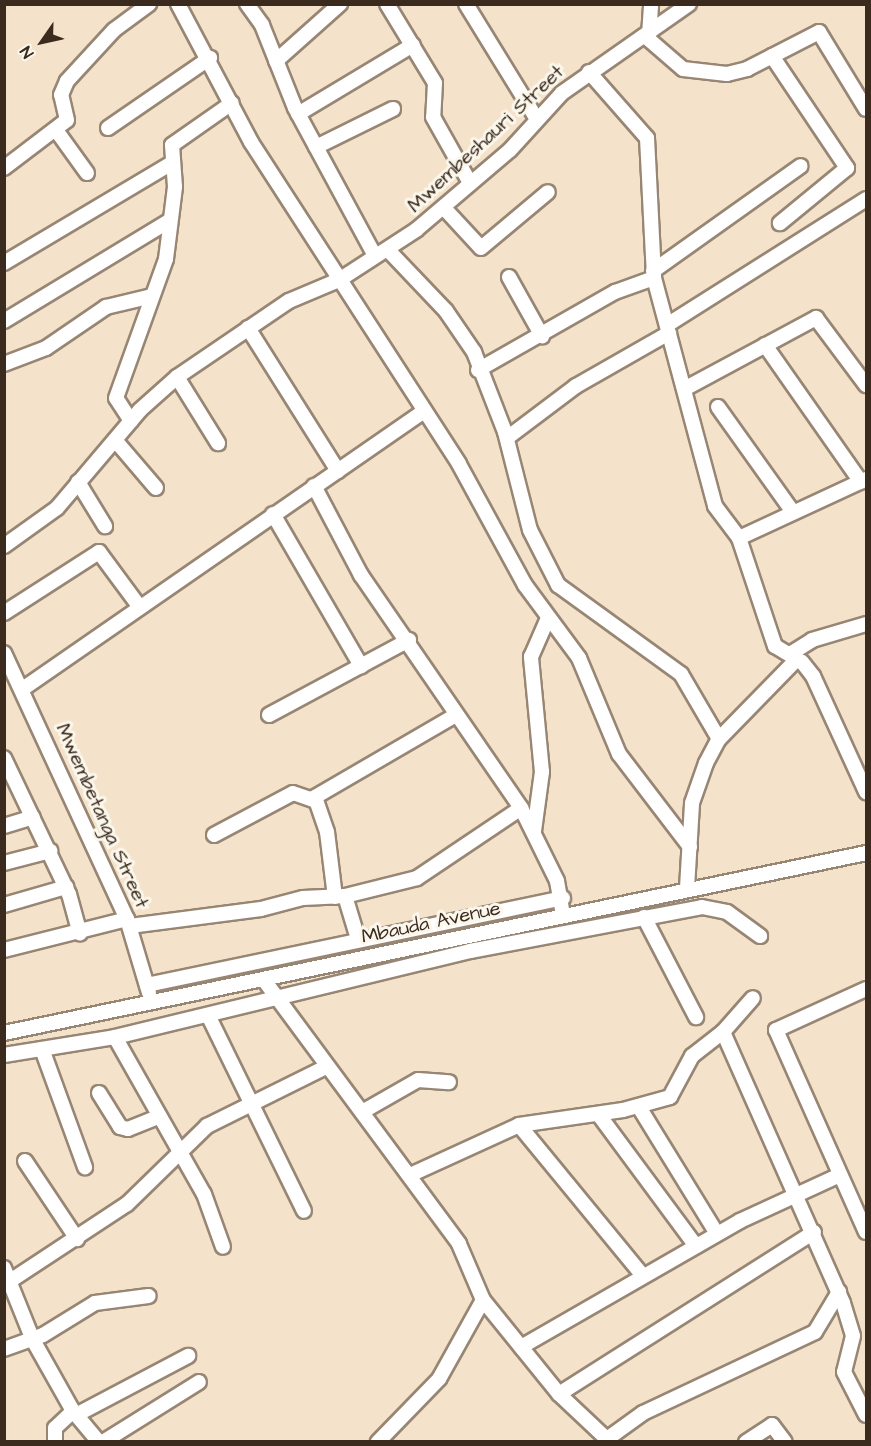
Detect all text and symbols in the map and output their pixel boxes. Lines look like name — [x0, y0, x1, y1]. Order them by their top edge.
north arrow — [12, 12, 72, 72]
text: N — [15, 42, 39, 62]
street label: Mwembeshauri Street — [403, 60, 569, 218]
street label: Mwembetanga Street — [50, 720, 154, 912]
street label: Mbauda Avenue — [359, 897, 503, 949]

